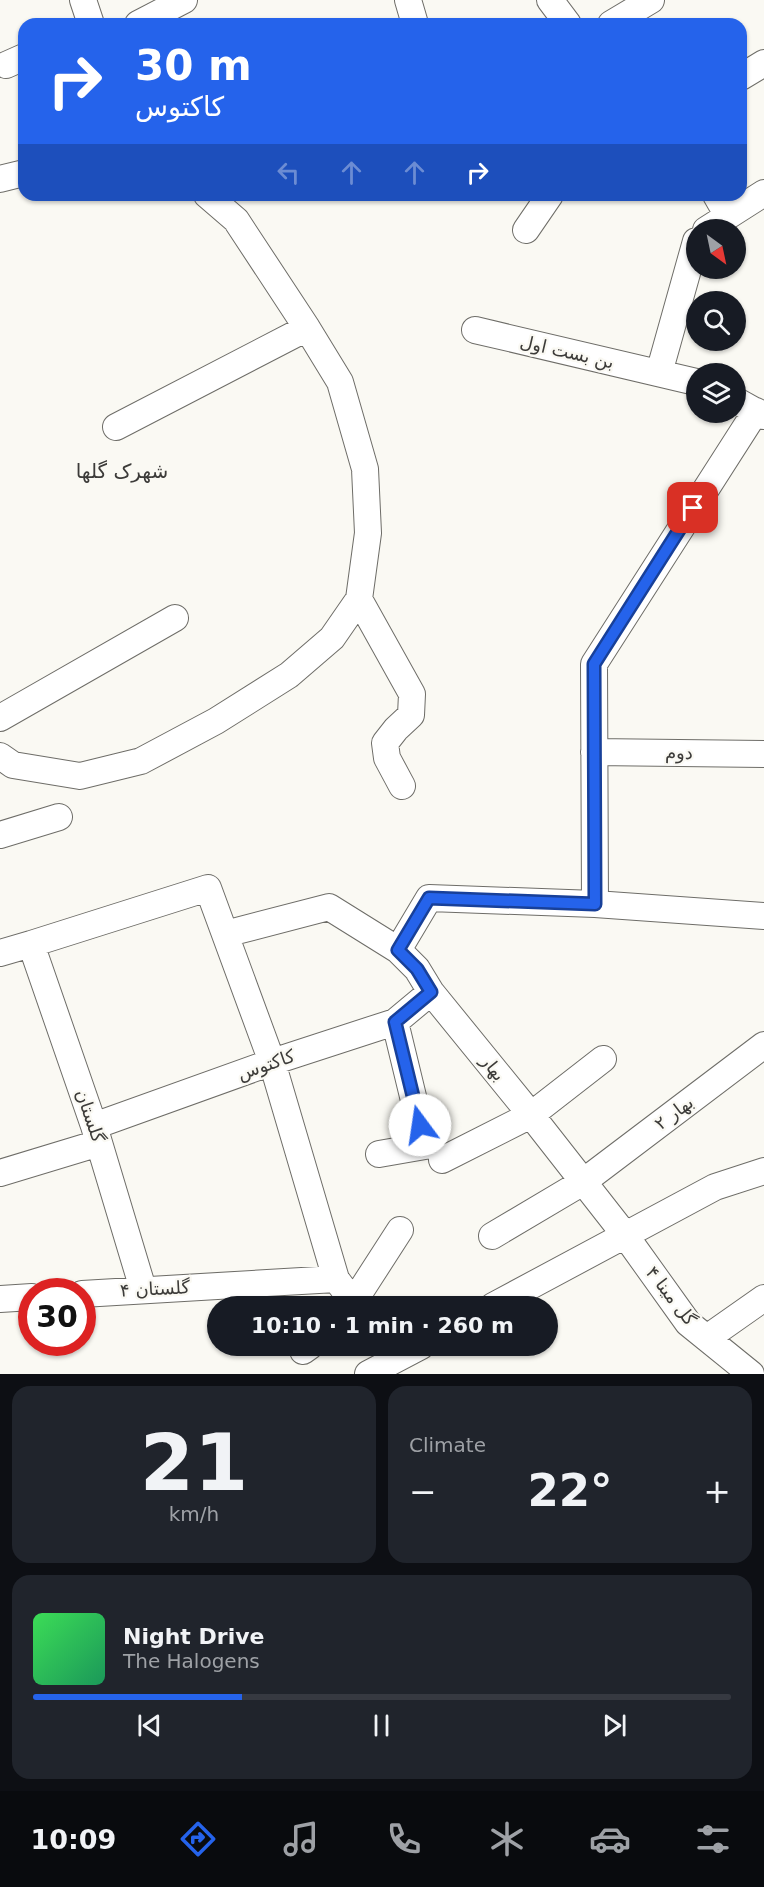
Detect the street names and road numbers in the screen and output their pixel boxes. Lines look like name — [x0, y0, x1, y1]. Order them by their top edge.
street label: بن بست اول — [518, 331, 616, 373]
street label: دوم — [665, 742, 693, 764]
street label: کاکتوس — [234, 1045, 298, 1085]
street label: بهار — [475, 1050, 510, 1086]
street label: گلستان — [72, 1087, 109, 1146]
street label: بهار ۲ — [650, 1091, 698, 1135]
street label: گل مینا ۴ — [642, 1262, 701, 1330]
street label: گلستان ۴ — [119, 1276, 191, 1301]

